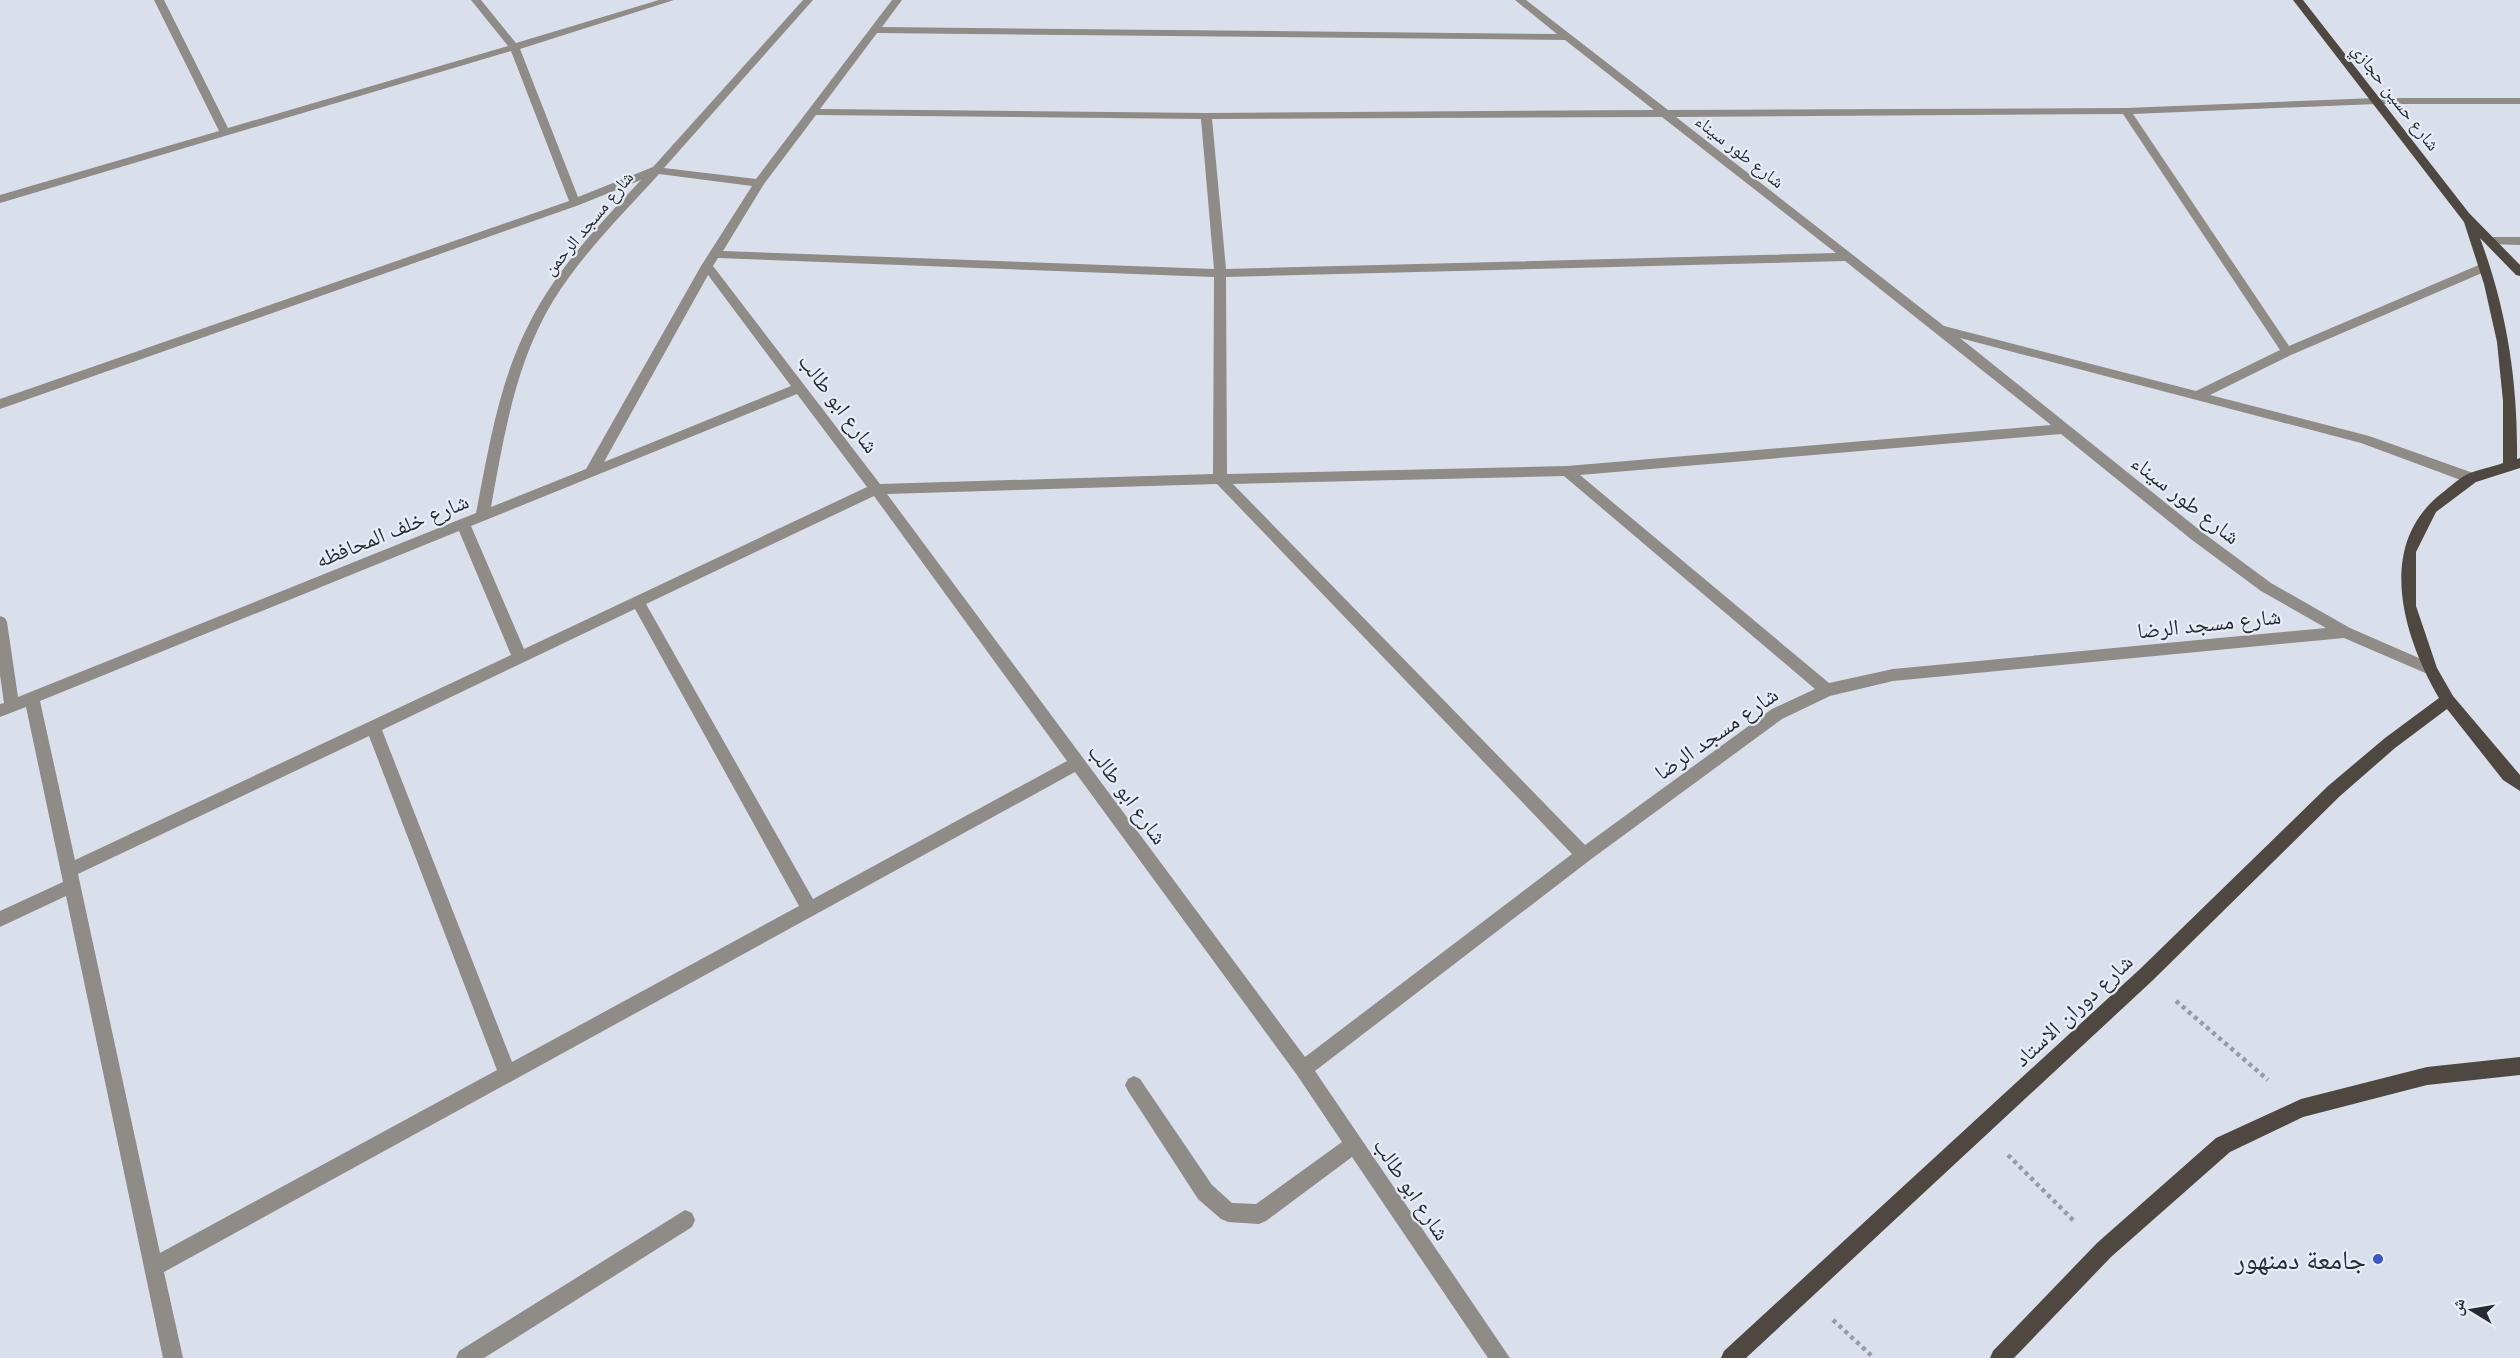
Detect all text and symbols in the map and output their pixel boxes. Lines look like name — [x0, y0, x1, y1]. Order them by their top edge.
street label: شارع حسين حجازي — [2344, 39, 2445, 157]
street label: شارع طور سيناء — [1691, 109, 1789, 193]
street label: شارع مسجد الرحمن — [538, 166, 638, 280]
street label: شارع ابو طالب — [792, 348, 886, 458]
street label: شارع طور سيناء — [2126, 448, 2246, 550]
street label: شارع خلف المحافظه — [311, 487, 473, 573]
street label: شارع مسجد الرضا — [2136, 602, 2282, 644]
street label: شارع مسجد الرضا — [1649, 680, 1783, 786]
street label: شارع ابو طالب — [1082, 738, 1174, 850]
street label: شارع دوران الاستاد — [2008, 948, 2138, 1072]
street label: شارع ابو طالب — [1368, 1132, 1456, 1246]
place label: جامعة دمنهور — [2234, 1242, 2366, 1277]
marker: جامعة دمنهور — [2371, 1252, 2385, 1266]
north arrow — [2442, 1280, 2502, 1340]
text: ش — [2446, 1297, 2470, 1318]

